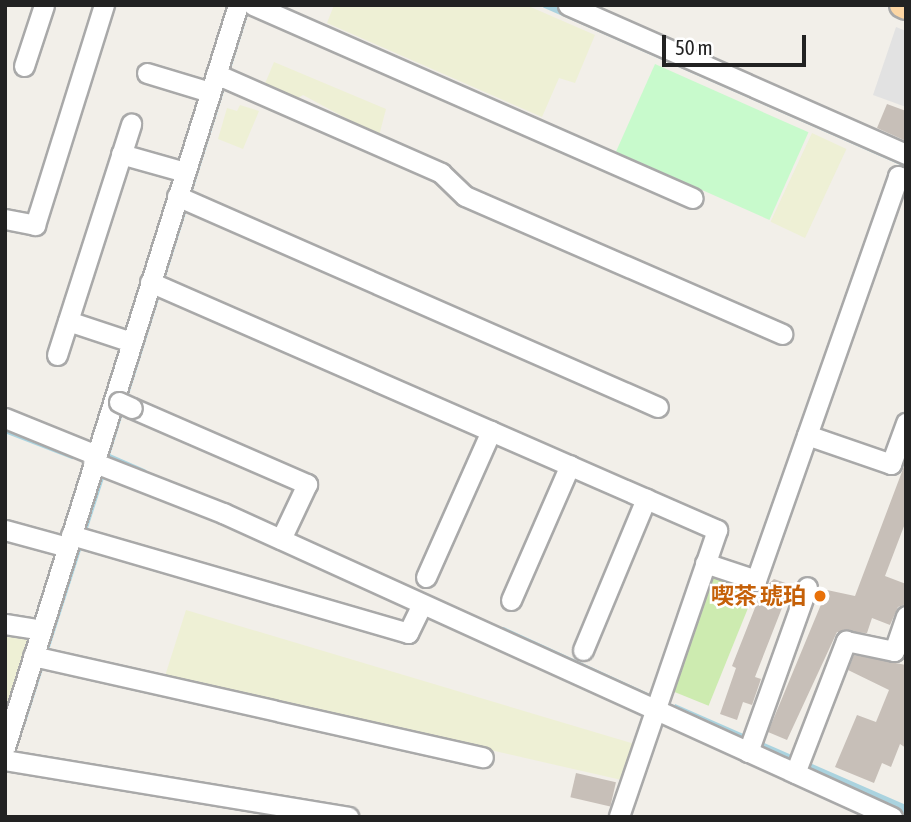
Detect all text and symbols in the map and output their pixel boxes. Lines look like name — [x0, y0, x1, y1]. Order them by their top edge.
scale bar — [666, 21, 810, 65]
text: 50 m — [675, 35, 713, 59]
place label: 喫茶 琥珀 — [711, 582, 806, 610]
marker: 喫茶 琥珀 — [812, 588, 828, 604]

